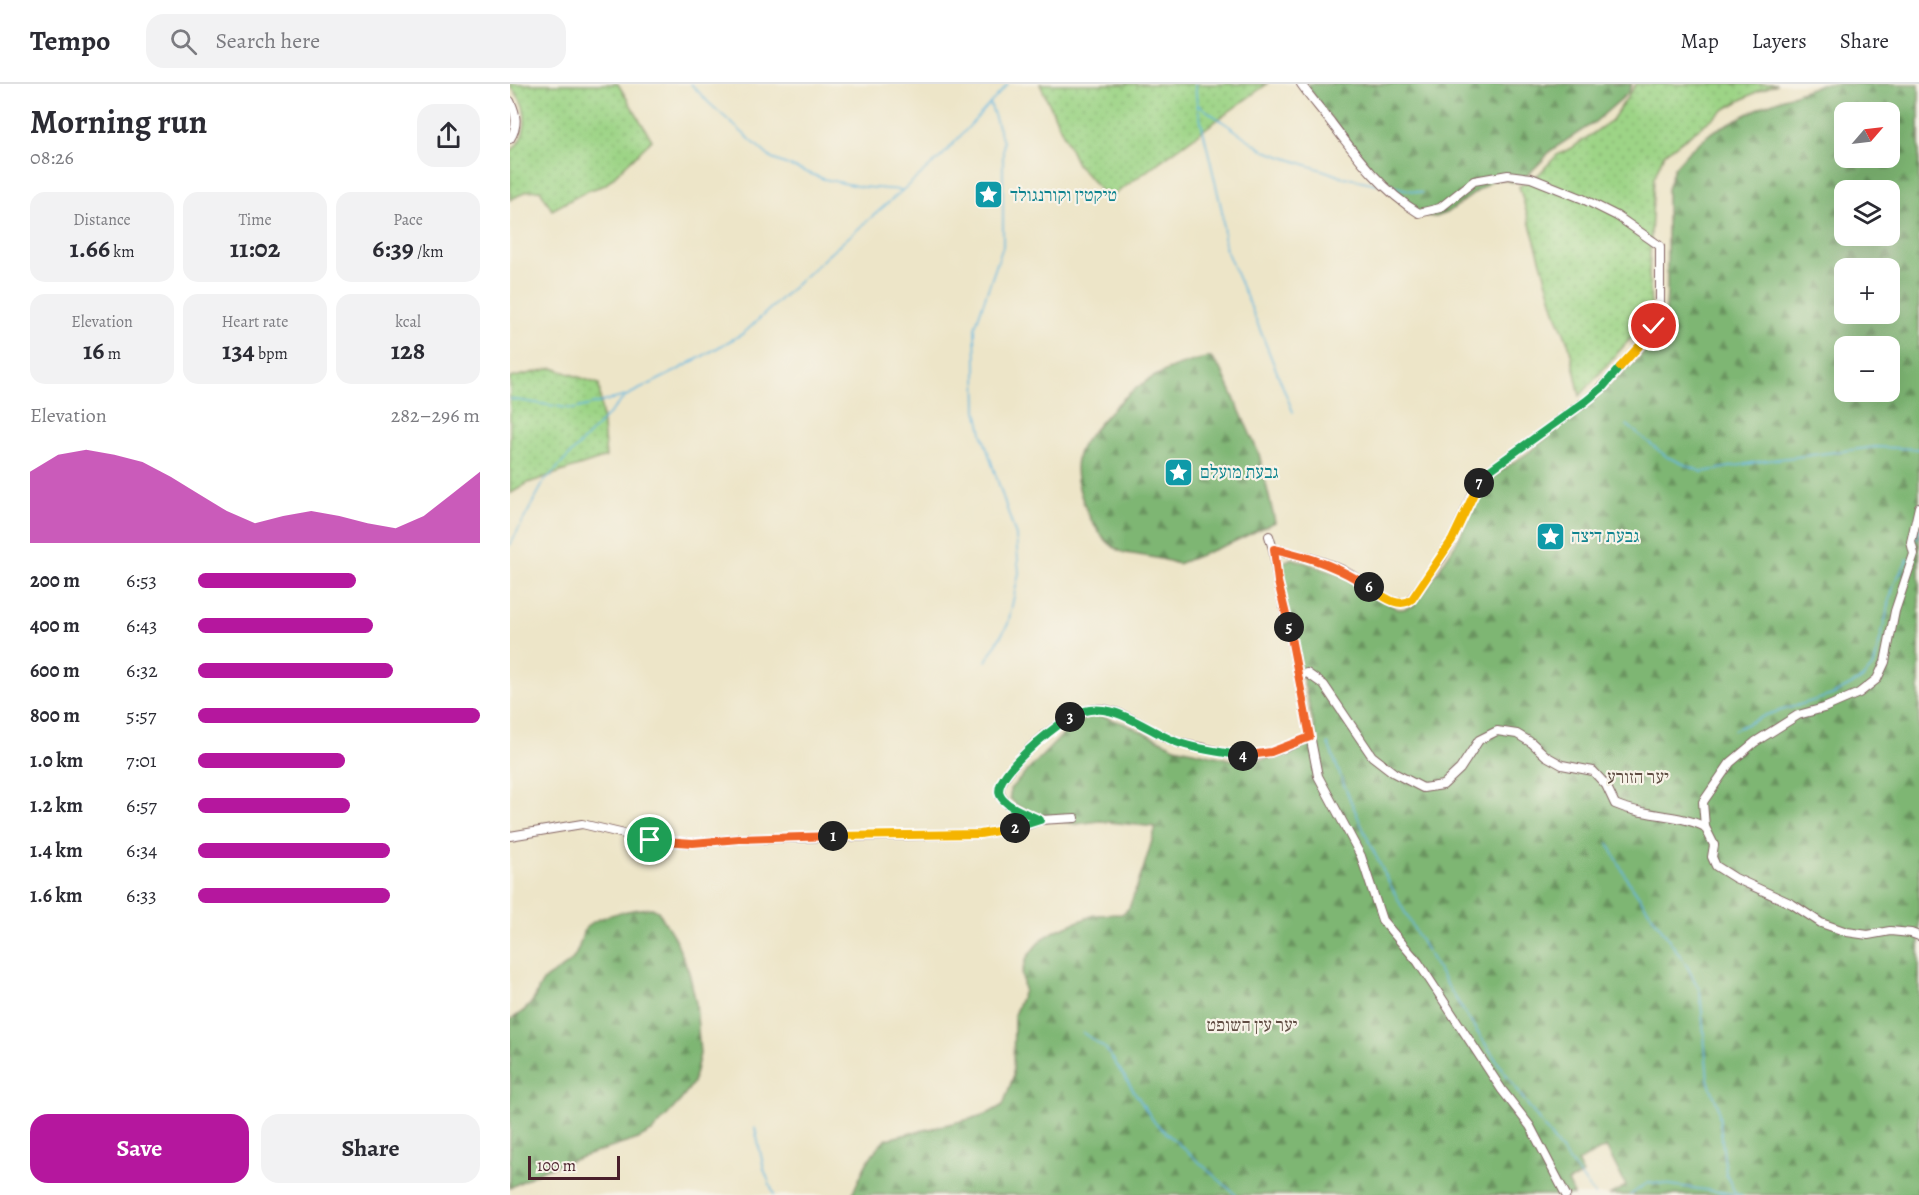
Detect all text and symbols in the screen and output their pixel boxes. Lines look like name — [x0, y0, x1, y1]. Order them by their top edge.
search box — [146, 14, 566, 68]
text: Tempo — [30, 22, 110, 60]
icon: search — [167, 25, 200, 58]
text: Search here — [215, 26, 320, 56]
text: Map — [1680, 27, 1719, 55]
text: Layers — [1752, 27, 1807, 55]
text: Share — [1840, 27, 1889, 55]
text: Morning run — [30, 99, 207, 144]
north arrow — [1834, 102, 1900, 168]
map controls — [1834, 102, 1900, 402]
button: share — [417, 104, 480, 167]
text: 08:26 — [30, 144, 74, 171]
place icon: טיקטין וקורנגולד — [973, 179, 1005, 211]
button: layers — [1834, 180, 1900, 246]
place label: טיקטין וקורנגולד — [1010, 183, 1117, 207]
text: Distance — [73, 209, 131, 231]
text: Time — [238, 209, 272, 231]
text: Pace — [393, 209, 423, 231]
text: 1.66 — [69, 231, 110, 266]
text: 11:02 — [230, 231, 280, 266]
text: 6:39 — [372, 231, 414, 266]
text: km — [110, 241, 135, 263]
text: /km — [414, 241, 444, 263]
button: + — [1834, 258, 1900, 324]
pin — [1628, 300, 1679, 351]
icon: check — [1637, 309, 1670, 342]
text: Elevation — [71, 311, 133, 333]
text: Heart rate — [222, 311, 288, 333]
text: kcal — [395, 311, 421, 333]
text: 16 — [83, 333, 104, 368]
text: 134 — [222, 333, 255, 368]
text: 128 — [391, 333, 425, 368]
button: − — [1834, 336, 1900, 402]
text: m — [104, 343, 121, 365]
text: bpm — [255, 343, 288, 365]
text: Elevation — [30, 402, 107, 429]
text: 282–296 m — [391, 402, 480, 429]
place icon: גבעת מועלם — [1163, 456, 1195, 488]
place label: גבעת מועלם — [1200, 460, 1279, 484]
pin: 7 — [1464, 468, 1494, 498]
text: 7 — [1476, 472, 1482, 494]
place icon: גבעת דיצה — [1534, 520, 1566, 552]
place label: גבעת דיצה — [1571, 524, 1639, 548]
text: 200 m — [30, 567, 80, 594]
text: 6:53 — [126, 567, 157, 594]
pin: 6 — [1354, 572, 1384, 602]
text: 6 — [1365, 576, 1373, 598]
text: 400 m — [30, 612, 80, 639]
text: 6:43 — [126, 612, 157, 639]
pin: 5 — [1274, 612, 1304, 642]
text: 5 — [1286, 616, 1292, 638]
text: 600 m — [30, 657, 80, 684]
text: 6:32 — [126, 657, 158, 684]
text: 800 m — [30, 702, 80, 729]
text: 5:57 — [126, 702, 156, 729]
pin: 3 — [1055, 702, 1085, 732]
text: 3 — [1067, 706, 1073, 728]
pin: 4 — [1228, 741, 1258, 771]
text: 4 — [1239, 745, 1247, 767]
text: 1.0 km — [30, 747, 83, 774]
text: 7:01 — [126, 747, 157, 774]
park label: יער הזורע — [1607, 765, 1669, 789]
text: 1.2 km — [30, 792, 83, 819]
text: 6:57 — [126, 792, 157, 819]
pin: 2 — [1000, 813, 1030, 843]
pin — [624, 814, 675, 865]
text: 2 — [1011, 817, 1019, 839]
pin: 1 — [818, 821, 848, 851]
icon: arrive — [633, 823, 666, 856]
text: 1 — [830, 825, 836, 847]
text: 1.4 km — [30, 837, 83, 864]
text: 6:34 — [126, 837, 157, 864]
text: 1.6 km — [30, 882, 83, 909]
text: 6:33 — [126, 882, 157, 909]
park label: יער עין השופט — [1207, 1013, 1298, 1037]
button: Save — [30, 1114, 249, 1183]
button: Share — [261, 1114, 480, 1183]
scale bar — [528, 1153, 620, 1180]
text: 100 m — [537, 1155, 576, 1177]

